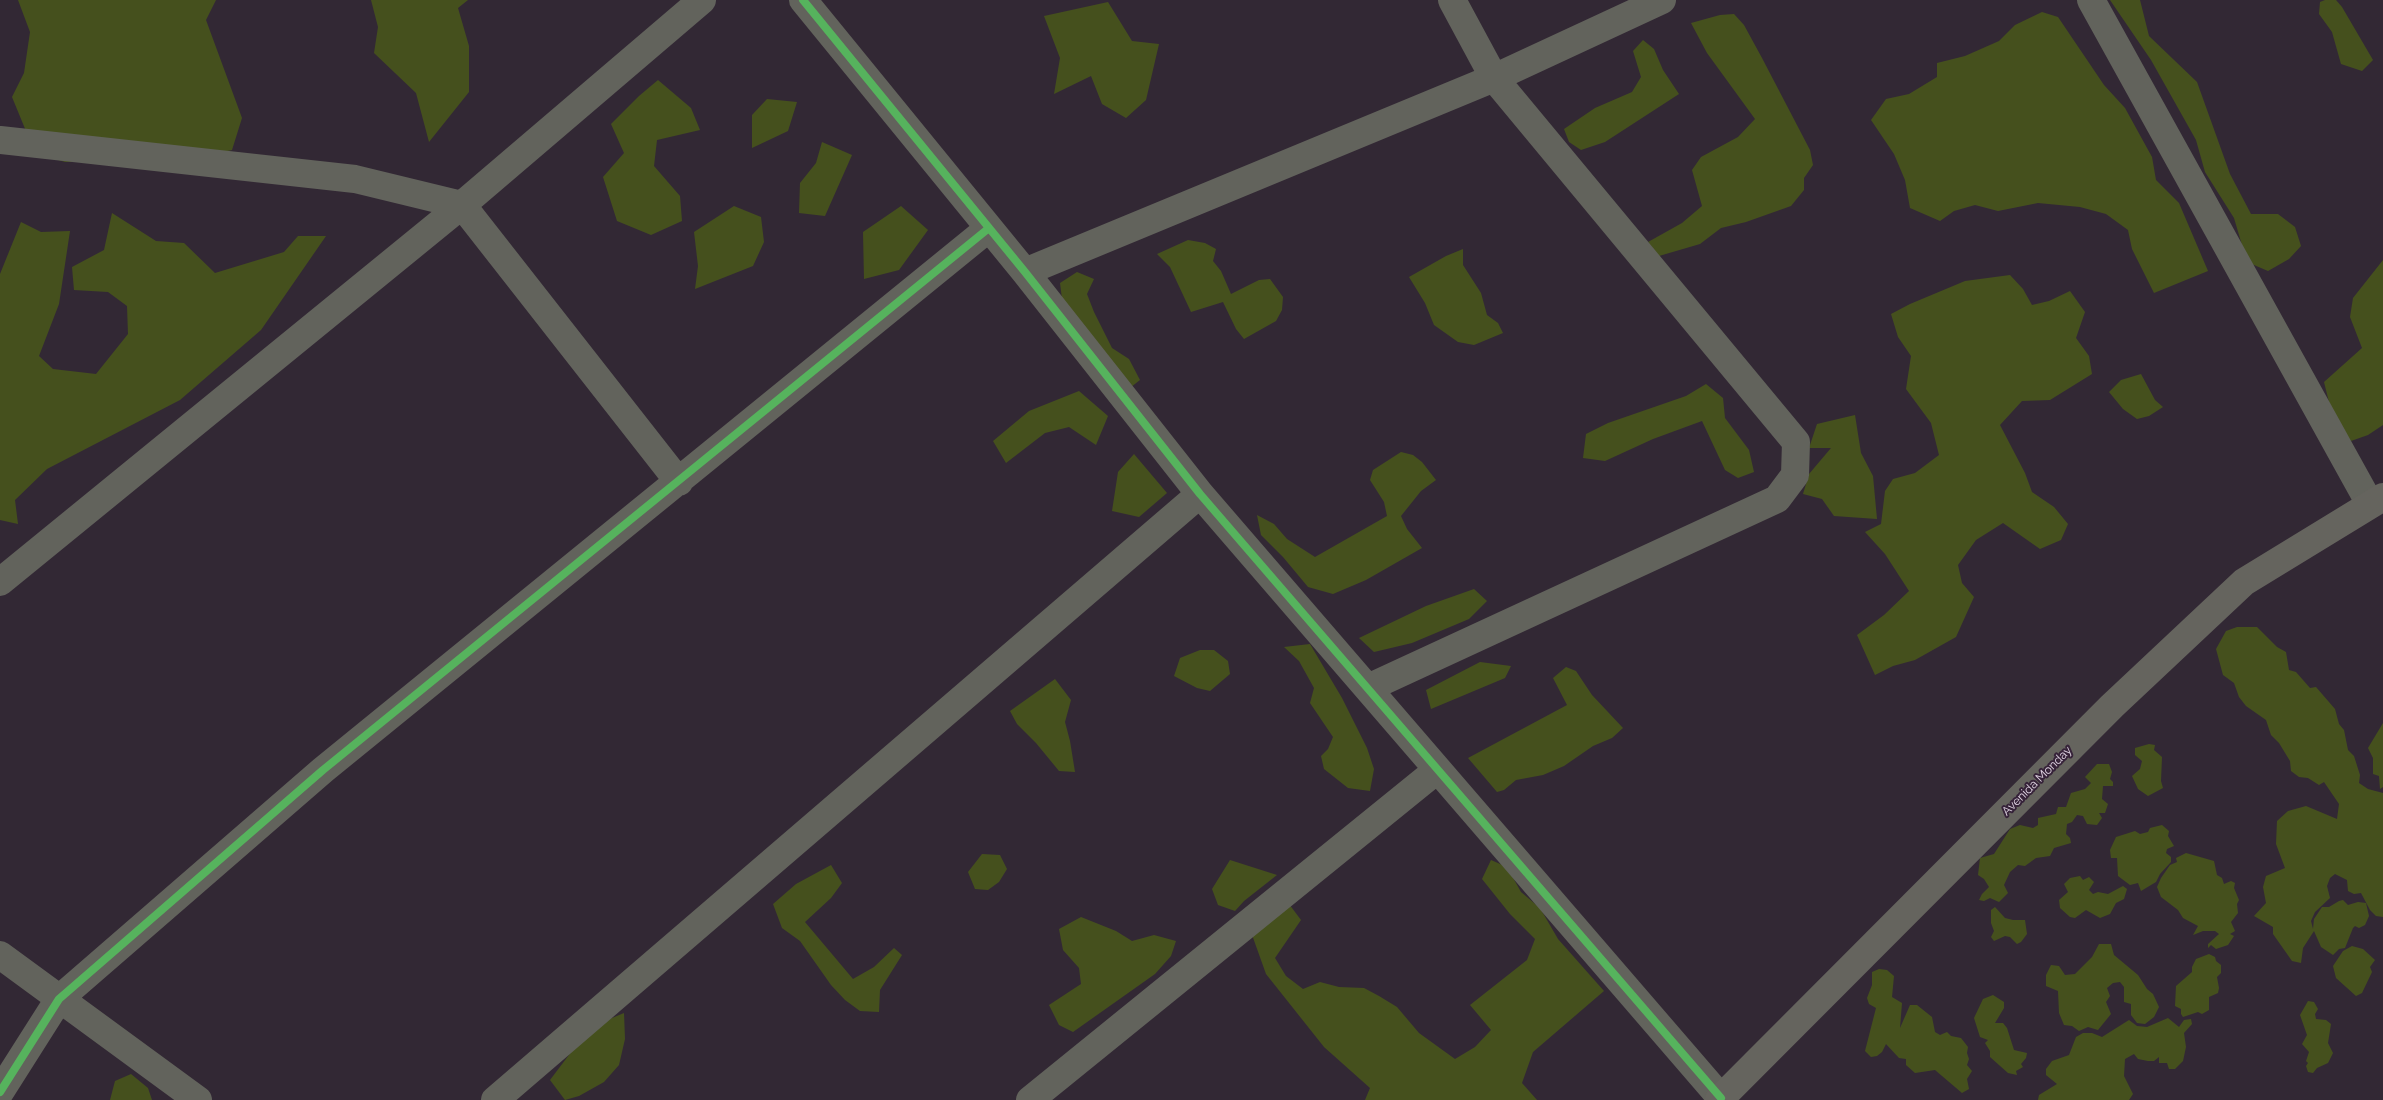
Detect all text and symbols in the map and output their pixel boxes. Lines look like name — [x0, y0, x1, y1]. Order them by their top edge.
street label: Avenida Monday — [1999, 743, 2075, 819]

